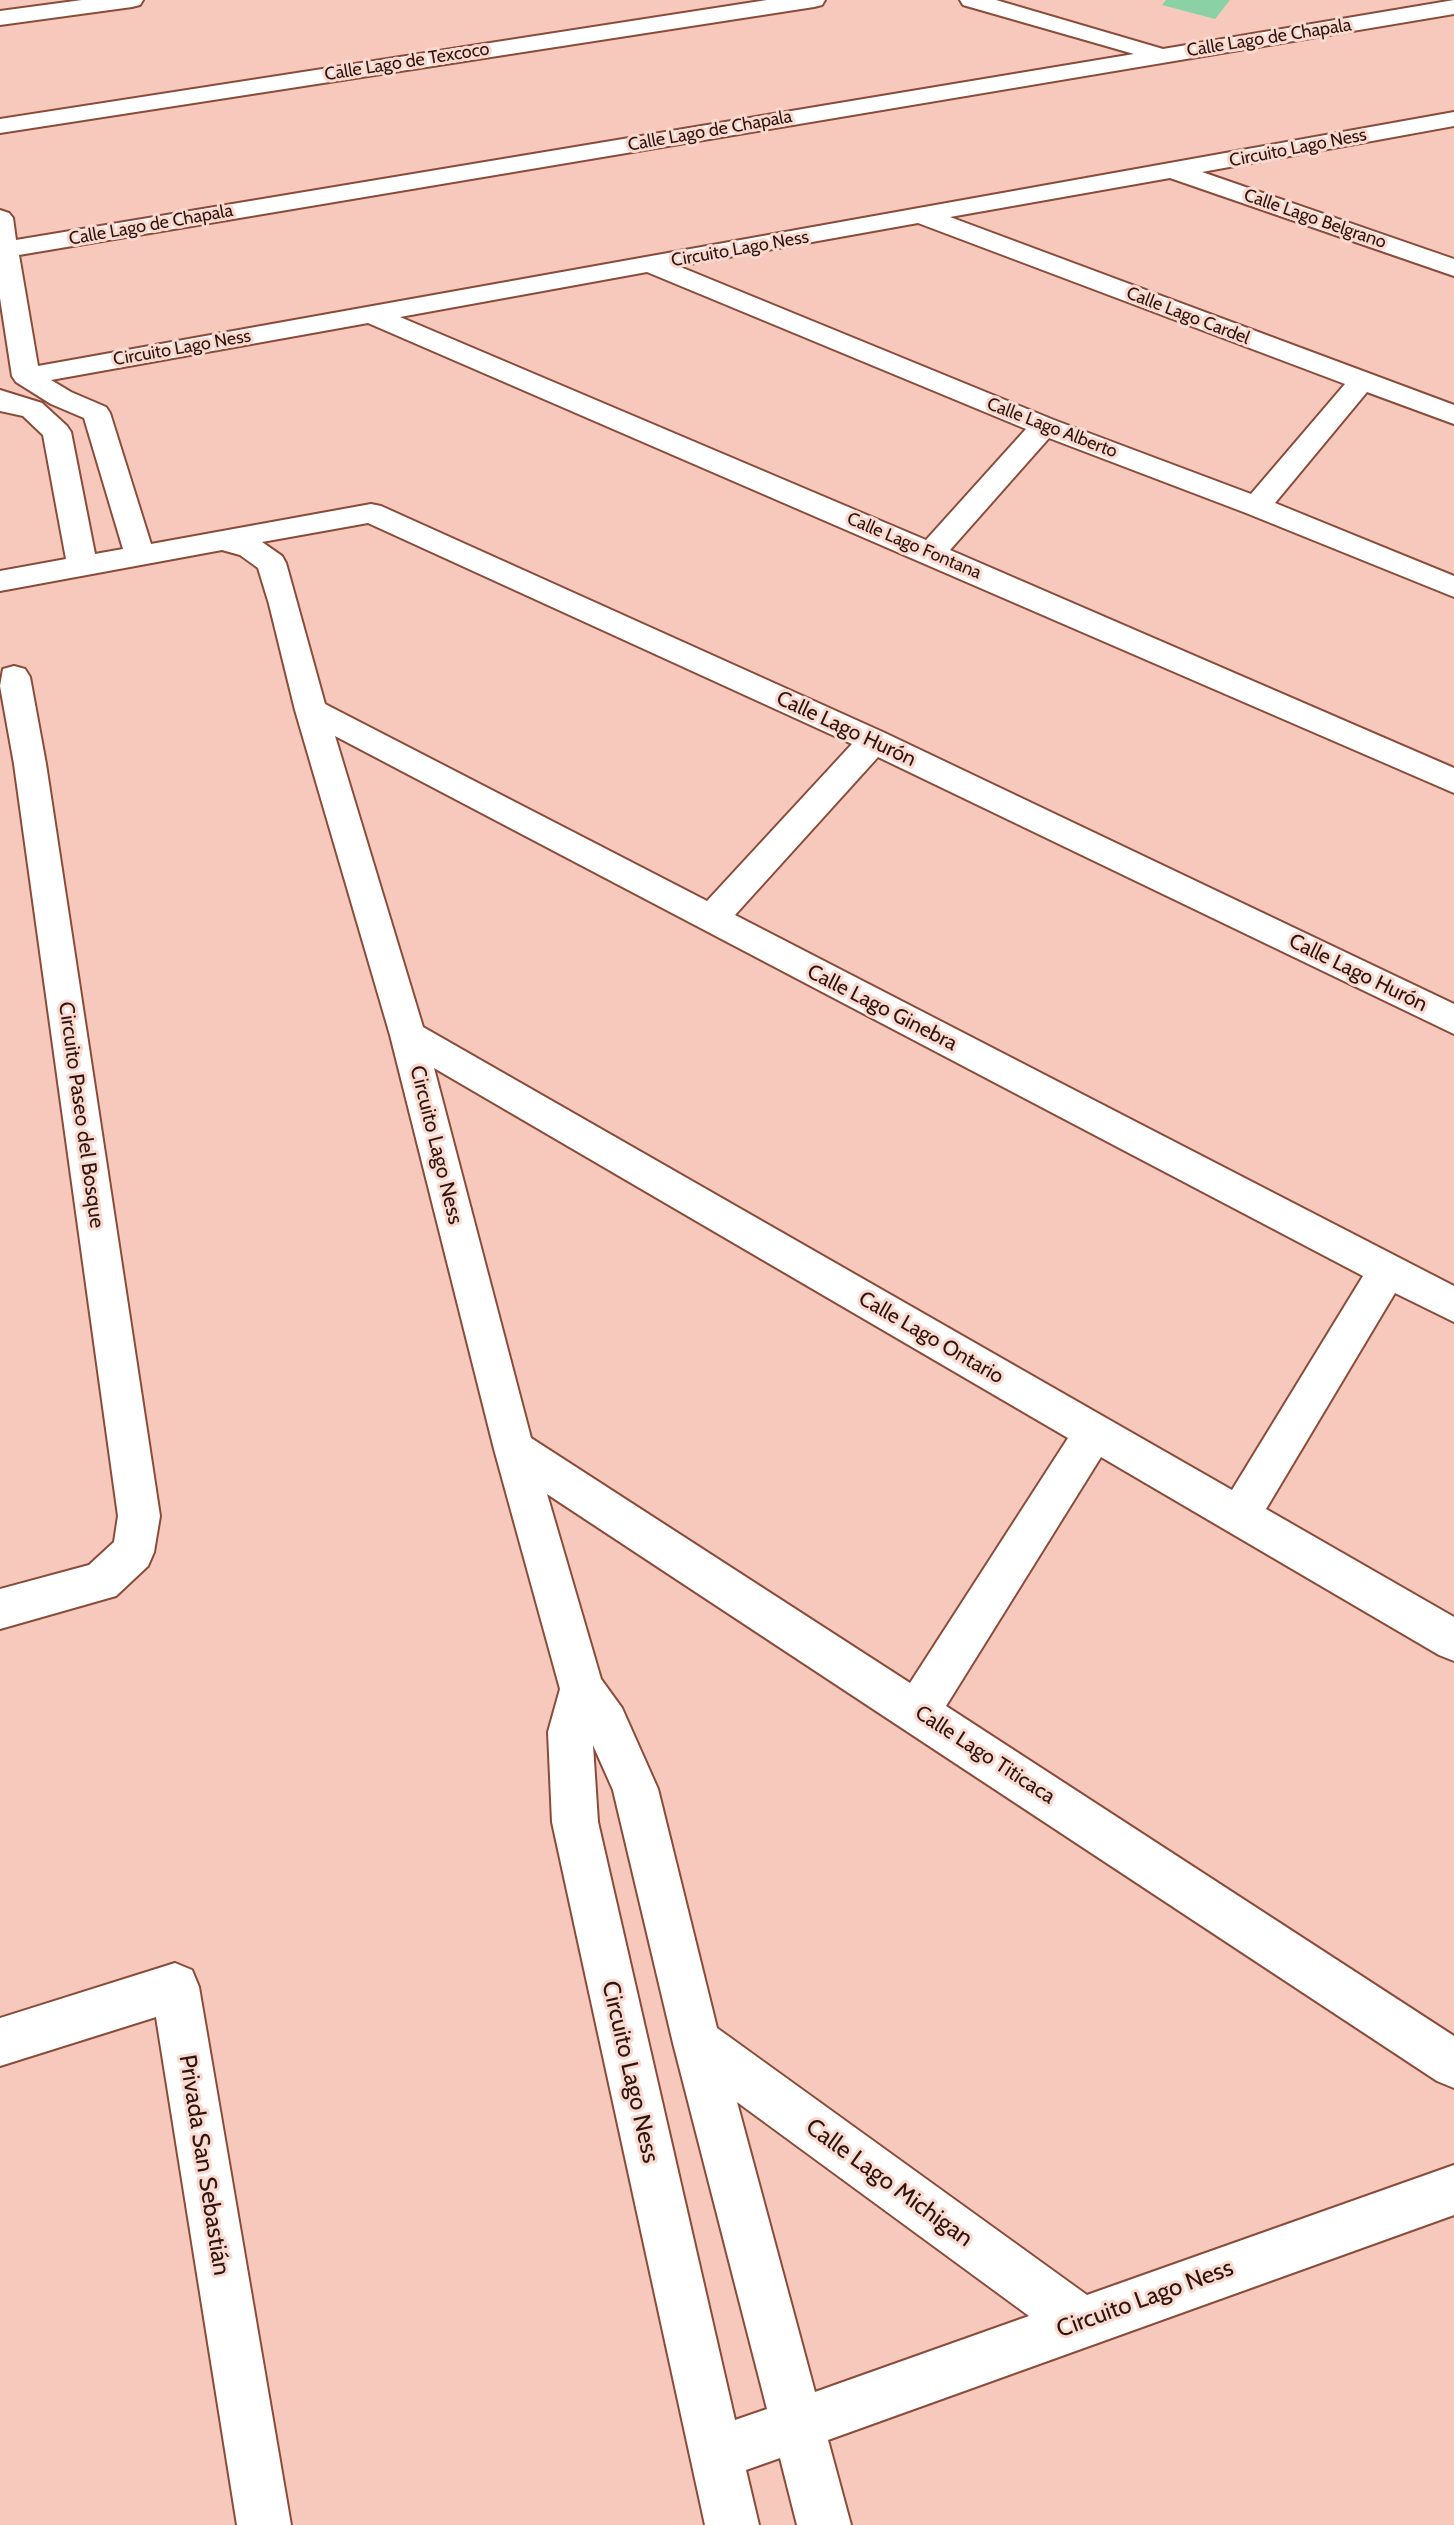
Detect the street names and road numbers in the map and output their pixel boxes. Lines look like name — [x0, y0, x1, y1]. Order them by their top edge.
street label: Calle Lago de Chapala — [1185, 14, 1353, 62]
street label: Calle Lago de Texcoco — [323, 38, 491, 86]
street label: Calle Lago de Chapala — [626, 106, 794, 156]
street label: Circuito Lago Ness — [1228, 124, 1368, 172]
street label: Calle Lago Belgrano — [1241, 184, 1389, 254]
street label: Calle Lago de Chapala — [67, 200, 235, 250]
street label: Circuito Lago Ness — [669, 226, 811, 272]
street label: Calle Lago Cardel — [1123, 283, 1253, 349]
street label: Circuito Lago Ness — [111, 325, 253, 371]
street label: Calle Lago Alberto — [984, 393, 1120, 463]
street label: Calle Lago Fontana — [844, 508, 984, 584]
street label: Calle Lago Hurón — [772, 686, 920, 772]
street label: Calle Lago Hurón — [1285, 929, 1431, 1017]
street label: Calle Lago Ginebra — [803, 959, 961, 1057]
street label: Circuito Paseo del Bosque — [53, 1000, 109, 1230]
street label: Circuito Lago Ness — [404, 1063, 468, 1227]
street label: Calle Lago Ontario — [854, 1286, 1008, 1390]
street label: Calle Lago Titicaca — [910, 1700, 1060, 1810]
street label: Circuito Lago Ness — [595, 1978, 665, 2166]
street label: Privada San Sebastián — [172, 2053, 236, 2277]
street label: Calle Lago Michigan — [800, 2113, 978, 2253]
street label: Circuito Lago Ness — [1053, 2254, 1237, 2344]

